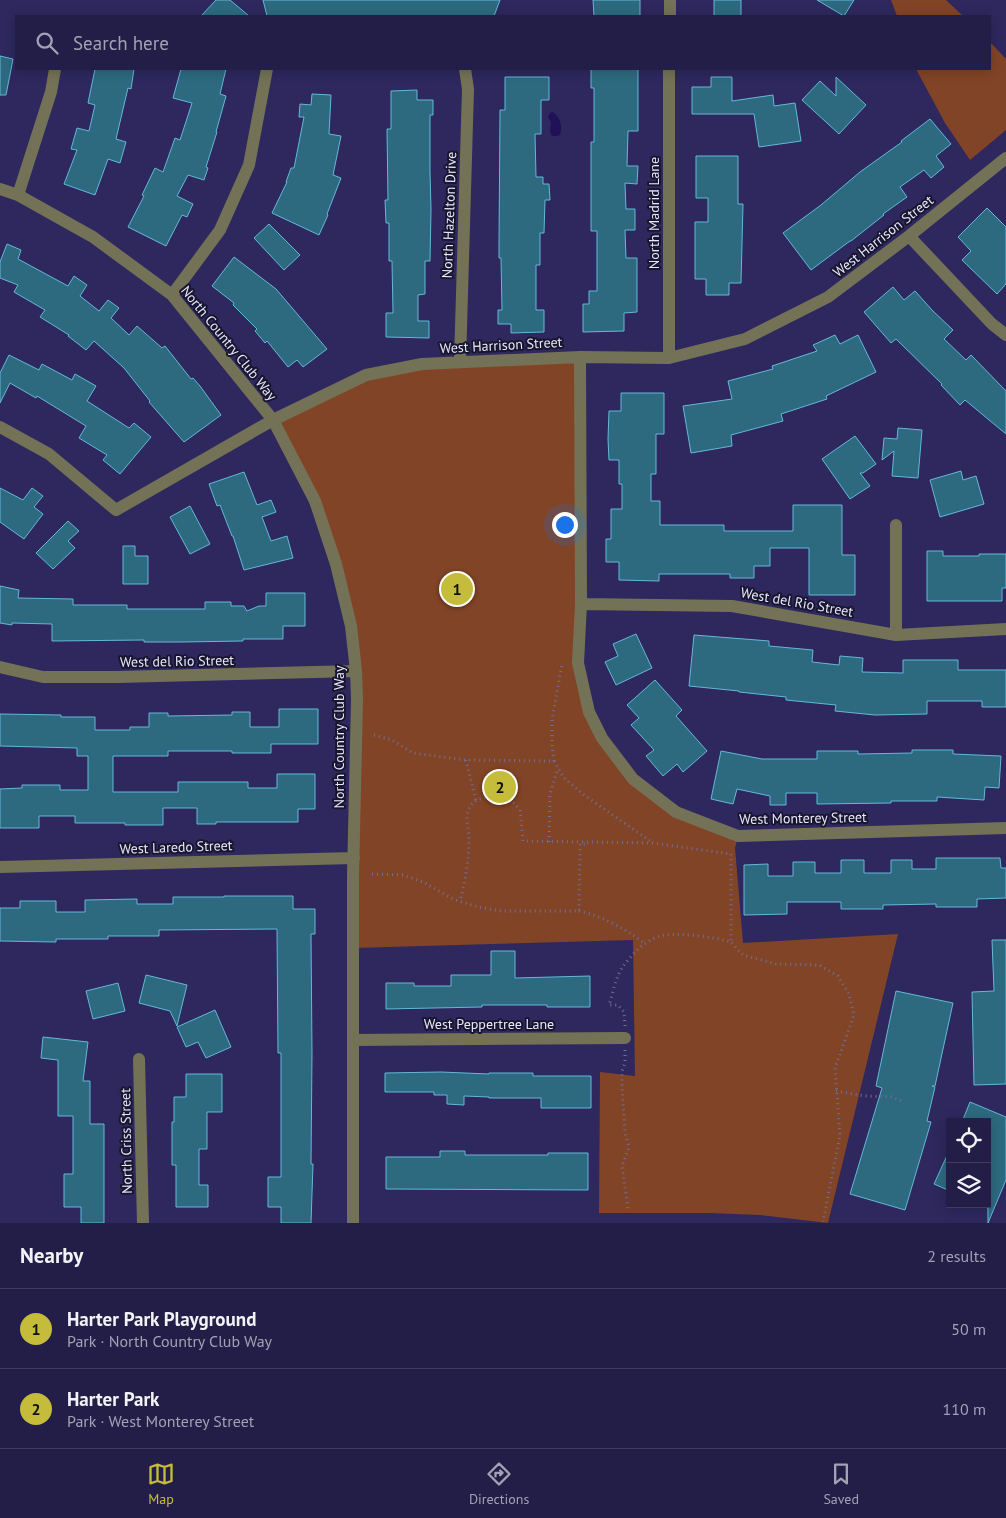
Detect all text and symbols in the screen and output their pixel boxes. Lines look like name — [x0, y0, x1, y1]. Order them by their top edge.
search box — [15, 15, 991, 70]
icon: search — [33, 29, 61, 57]
text: Search here — [73, 31, 169, 55]
street label: North Hazelton Drive — [438, 151, 460, 279]
street label: North Madrid Lane — [645, 157, 663, 269]
street label: West Harrison Street — [829, 191, 937, 281]
street label: North Country Club Way — [177, 282, 281, 405]
street label: West Harrison Street — [439, 333, 563, 357]
your location — [552, 512, 578, 538]
pin: 1 — [441, 570, 473, 608]
street label: West del Rio Street — [739, 583, 855, 621]
street label: West del Rio Street — [120, 651, 234, 671]
street label: North Country Club Way — [330, 665, 348, 808]
pin: 2 — [484, 768, 516, 806]
street label: West Monterey Street — [739, 808, 867, 828]
street label: West Laredo Street — [119, 836, 233, 858]
street label: West Peppertree Lane — [424, 1015, 554, 1033]
street label: North Criss Street — [116, 1088, 136, 1194]
map controls — [946, 1118, 991, 1208]
button: locate — [946, 1118, 991, 1163]
button: layers — [946, 1163, 991, 1208]
text: Nearby — [20, 1242, 83, 1269]
text: 2 results — [927, 1246, 986, 1266]
text: Harter Park Playground — [67, 1307, 256, 1331]
text: 1 — [31, 1319, 41, 1339]
text: 50 m — [951, 1319, 986, 1339]
text: Park · North Country Club Way — [67, 1331, 272, 1351]
text: Harter Park — [67, 1387, 159, 1411]
text: 2 — [31, 1399, 41, 1419]
text: 110 m — [943, 1399, 986, 1419]
text: Park · West Monterey Street — [67, 1411, 254, 1431]
tab: Map — [147, 1460, 175, 1508]
tab: Directions — [469, 1460, 529, 1508]
tab: Saved — [823, 1460, 859, 1508]

